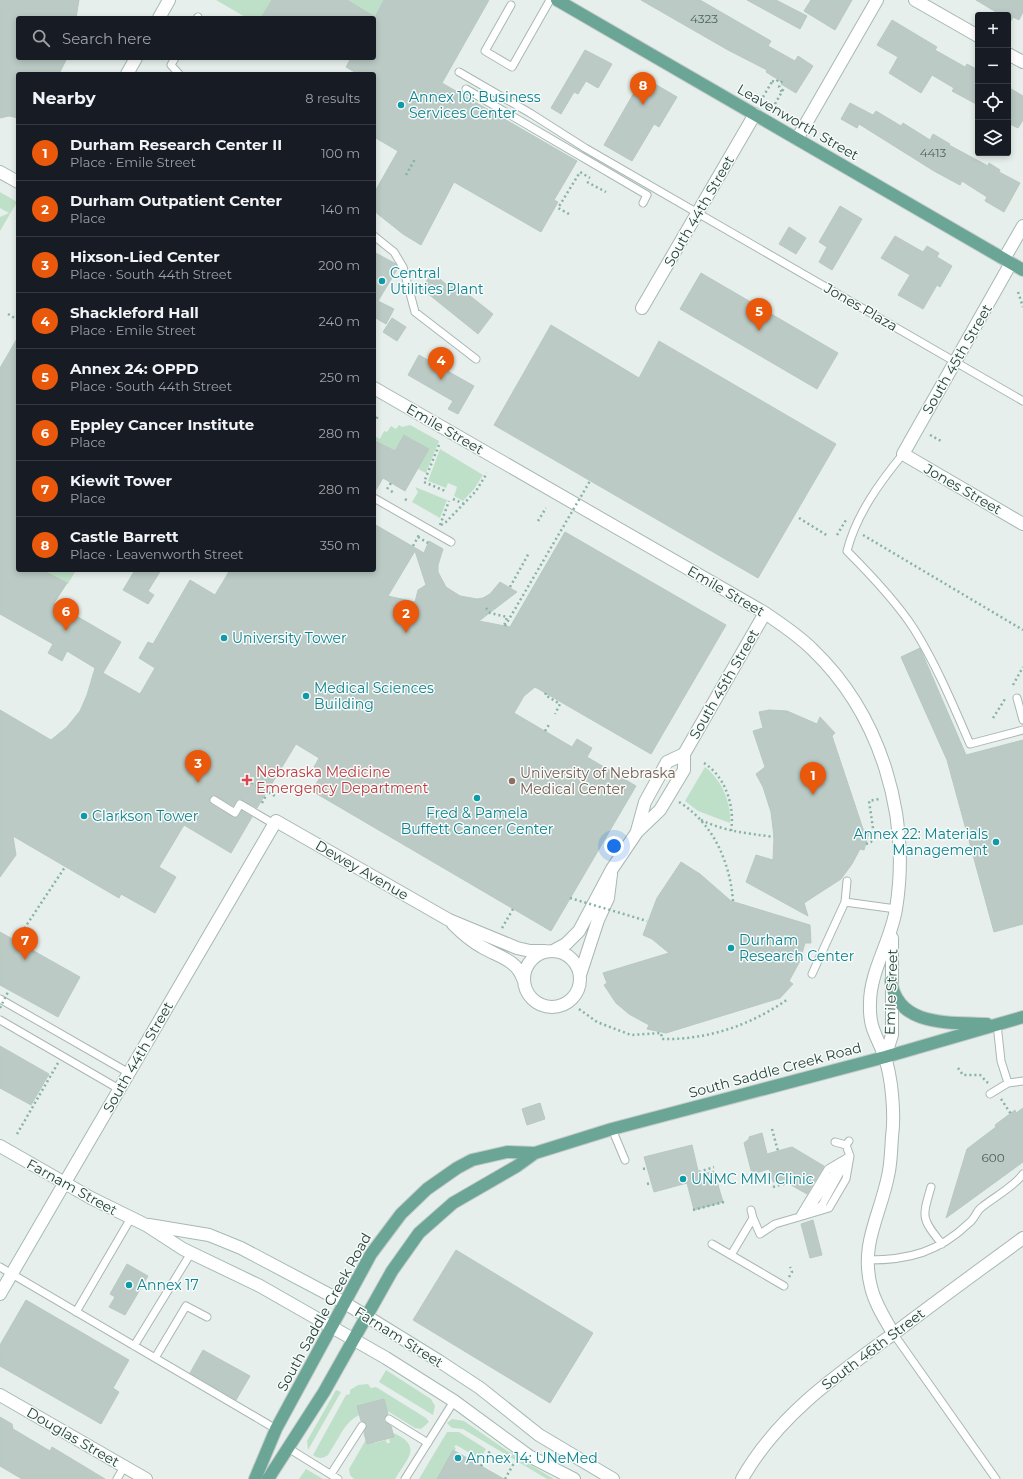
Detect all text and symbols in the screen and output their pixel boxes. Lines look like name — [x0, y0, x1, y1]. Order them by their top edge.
house number: 4323 — [690, 11, 718, 26]
map controls — [975, 12, 1011, 156]
button: + — [975, 12, 1011, 48]
search box — [16, 16, 376, 60]
icon: search — [30, 27, 52, 49]
text: Search here — [62, 29, 151, 48]
button: − — [975, 48, 1011, 84]
pin: 8 — [630, 72, 656, 105]
street label: Leavenworth Street — [734, 80, 862, 164]
button: locate — [975, 84, 1011, 120]
text: Nearby — [32, 88, 96, 108]
place label: Annex 10: Business Services Center — [409, 88, 541, 122]
text: 8 results — [305, 90, 360, 106]
marker: Annex 10: Business Services Center — [396, 100, 406, 110]
button: layers — [975, 120, 1011, 156]
text: Durham Research Center II — [70, 135, 282, 154]
text: 1 — [42, 145, 48, 161]
text: 100 m — [321, 145, 360, 161]
house number: 4413 — [920, 145, 947, 160]
street label: South 44th Street — [660, 152, 738, 270]
text: Place · Emile Street — [70, 154, 196, 170]
text: Durham Outpatient Center — [70, 191, 282, 210]
text: 2 — [41, 201, 49, 217]
text: 140 m — [321, 201, 360, 217]
text: Place — [70, 210, 106, 226]
text: Hixson-Lied Center — [70, 247, 220, 266]
text: 3 — [41, 257, 49, 273]
text: 200 m — [318, 257, 360, 273]
place label: Central Utilities Plant — [390, 264, 484, 298]
text: Place · South 44th Street — [70, 266, 232, 282]
marker: Central Utilities Plant — [377, 276, 387, 286]
street label: Jones Plaza — [820, 278, 901, 335]
pin: 5 — [746, 298, 772, 331]
street label: South 45th Street — [918, 301, 996, 417]
text: Shackleford Hall — [70, 303, 199, 322]
text: 4 — [41, 313, 49, 329]
text: 240 m — [319, 313, 360, 329]
text: Place · Emile Street — [70, 322, 196, 338]
pin: 4 — [428, 347, 454, 380]
text: Annex 24: OPPD — [70, 359, 199, 378]
text: 5 — [41, 369, 49, 385]
text: 250 m — [319, 369, 360, 385]
text: Place · South 44th Street — [70, 378, 232, 394]
street label: Emile Street — [403, 400, 487, 459]
text: Eppley Cancer Institute — [70, 415, 254, 434]
text: 6 — [41, 425, 49, 441]
text: 280 m — [319, 425, 360, 441]
text: Place — [70, 434, 106, 450]
street label: Jones Street — [920, 459, 1005, 519]
text: Kiewit Tower — [70, 471, 172, 490]
text: 7 — [41, 481, 49, 497]
text: 280 m — [319, 481, 360, 497]
text: Place — [70, 490, 106, 506]
text: Castle Barrett — [70, 527, 179, 546]
text: 8 — [41, 537, 49, 553]
text: 350 m — [320, 537, 360, 553]
text: Place · Leavenworth Street — [70, 546, 243, 562]
street label: Emile Street — [684, 562, 768, 621]
pin: 6 — [53, 598, 79, 631]
pin: 2 — [393, 600, 419, 633]
street label: South 45th Street — [685, 626, 763, 742]
place label: University Tower — [232, 629, 347, 647]
marker: University Tower — [219, 633, 229, 643]
place label: Medical Sciences Building — [314, 679, 434, 713]
marker: Medical Sciences Building — [301, 691, 311, 701]
pin: 3 — [185, 750, 211, 783]
pin: 1 — [800, 762, 826, 795]
place label: Nebraska Medicine Emergency Department — [256, 763, 429, 797]
place label: University of Nebraska Medical Center — [520, 764, 676, 798]
marker: Nebraska Medicine Emergency Department — [241, 774, 253, 786]
marker: University of Nebraska Medical Center — [507, 776, 517, 786]
marker: Fred & Pamela Buffett Cancer Center — [472, 793, 482, 803]
place label: Fred & Pamela Buffett Cancer Center — [401, 804, 554, 838]
place label: Clarkson Tower — [92, 807, 199, 825]
marker: Clarkson Tower — [79, 811, 89, 821]
place label: Annex 22: Materials Management — [853, 825, 988, 859]
street label: Dewey Avenue — [312, 836, 412, 904]
your location — [604, 836, 624, 856]
marker: Annex 22: Materials Management — [991, 837, 1001, 847]
pin: 7 — [12, 927, 38, 960]
place label: Durham Research Center — [739, 931, 855, 965]
marker: Durham Research Center — [726, 943, 736, 953]
street label: Emile Street — [881, 948, 902, 1035]
street label: South 44th Street — [99, 998, 177, 1116]
street label: South Saddle Creek Road — [687, 1038, 863, 1102]
house number: 600 — [981, 1150, 1005, 1165]
street label: Farnam Street — [24, 1155, 121, 1219]
place label: UNMC MMI Clinic — [691, 1170, 814, 1188]
marker: UNMC MMI Clinic — [678, 1174, 688, 1184]
street label: South Saddle Creek Road — [273, 1230, 375, 1394]
place label: Annex 17 — [137, 1276, 199, 1294]
marker: Annex 17 — [124, 1280, 134, 1290]
street label: Farnam Street — [351, 1303, 447, 1372]
street label: South 46th Street — [818, 1304, 928, 1394]
street label: Douglas Street — [23, 1403, 123, 1471]
place label: Annex 14: UNeMed — [466, 1449, 598, 1467]
marker: Annex 14: UNeMed — [453, 1453, 463, 1463]

